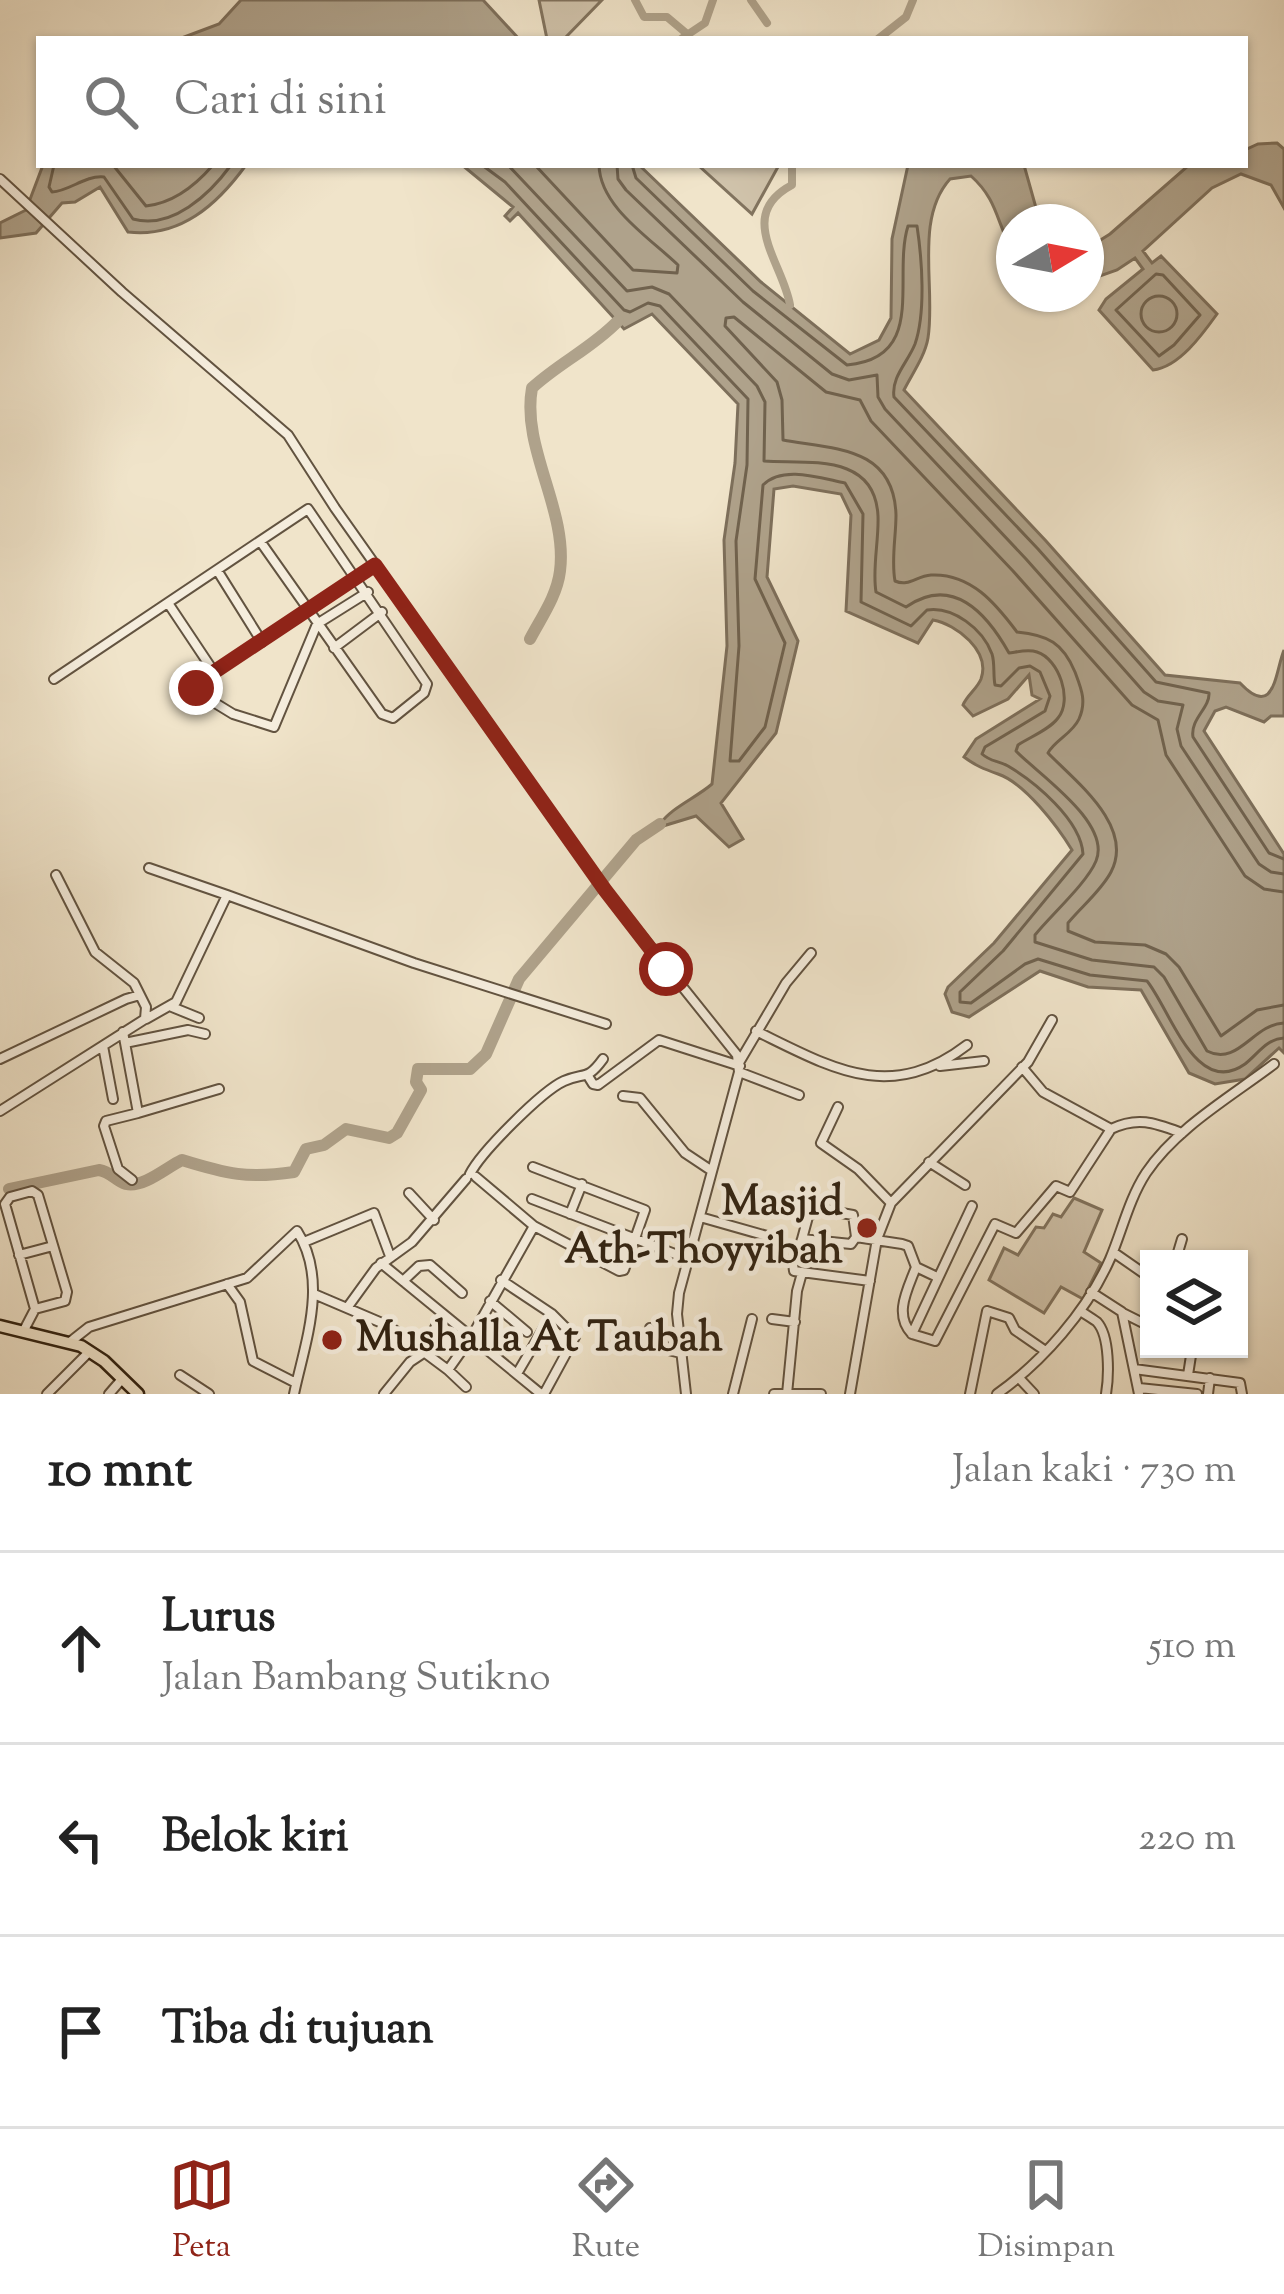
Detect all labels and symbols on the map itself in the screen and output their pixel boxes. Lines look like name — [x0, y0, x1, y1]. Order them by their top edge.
north arrow — [996, 204, 1104, 312]
route end — [169, 661, 223, 715]
route start — [639, 942, 693, 996]
place label: Masjid Ath-Thoyyibah — [564, 1174, 843, 1282]
marker: Masjid Ath-Thoyyibah — [854, 1215, 880, 1241]
place label: Mushalla At Taubah — [356, 1310, 723, 1370]
marker: Mushalla At Taubah — [319, 1327, 345, 1353]

